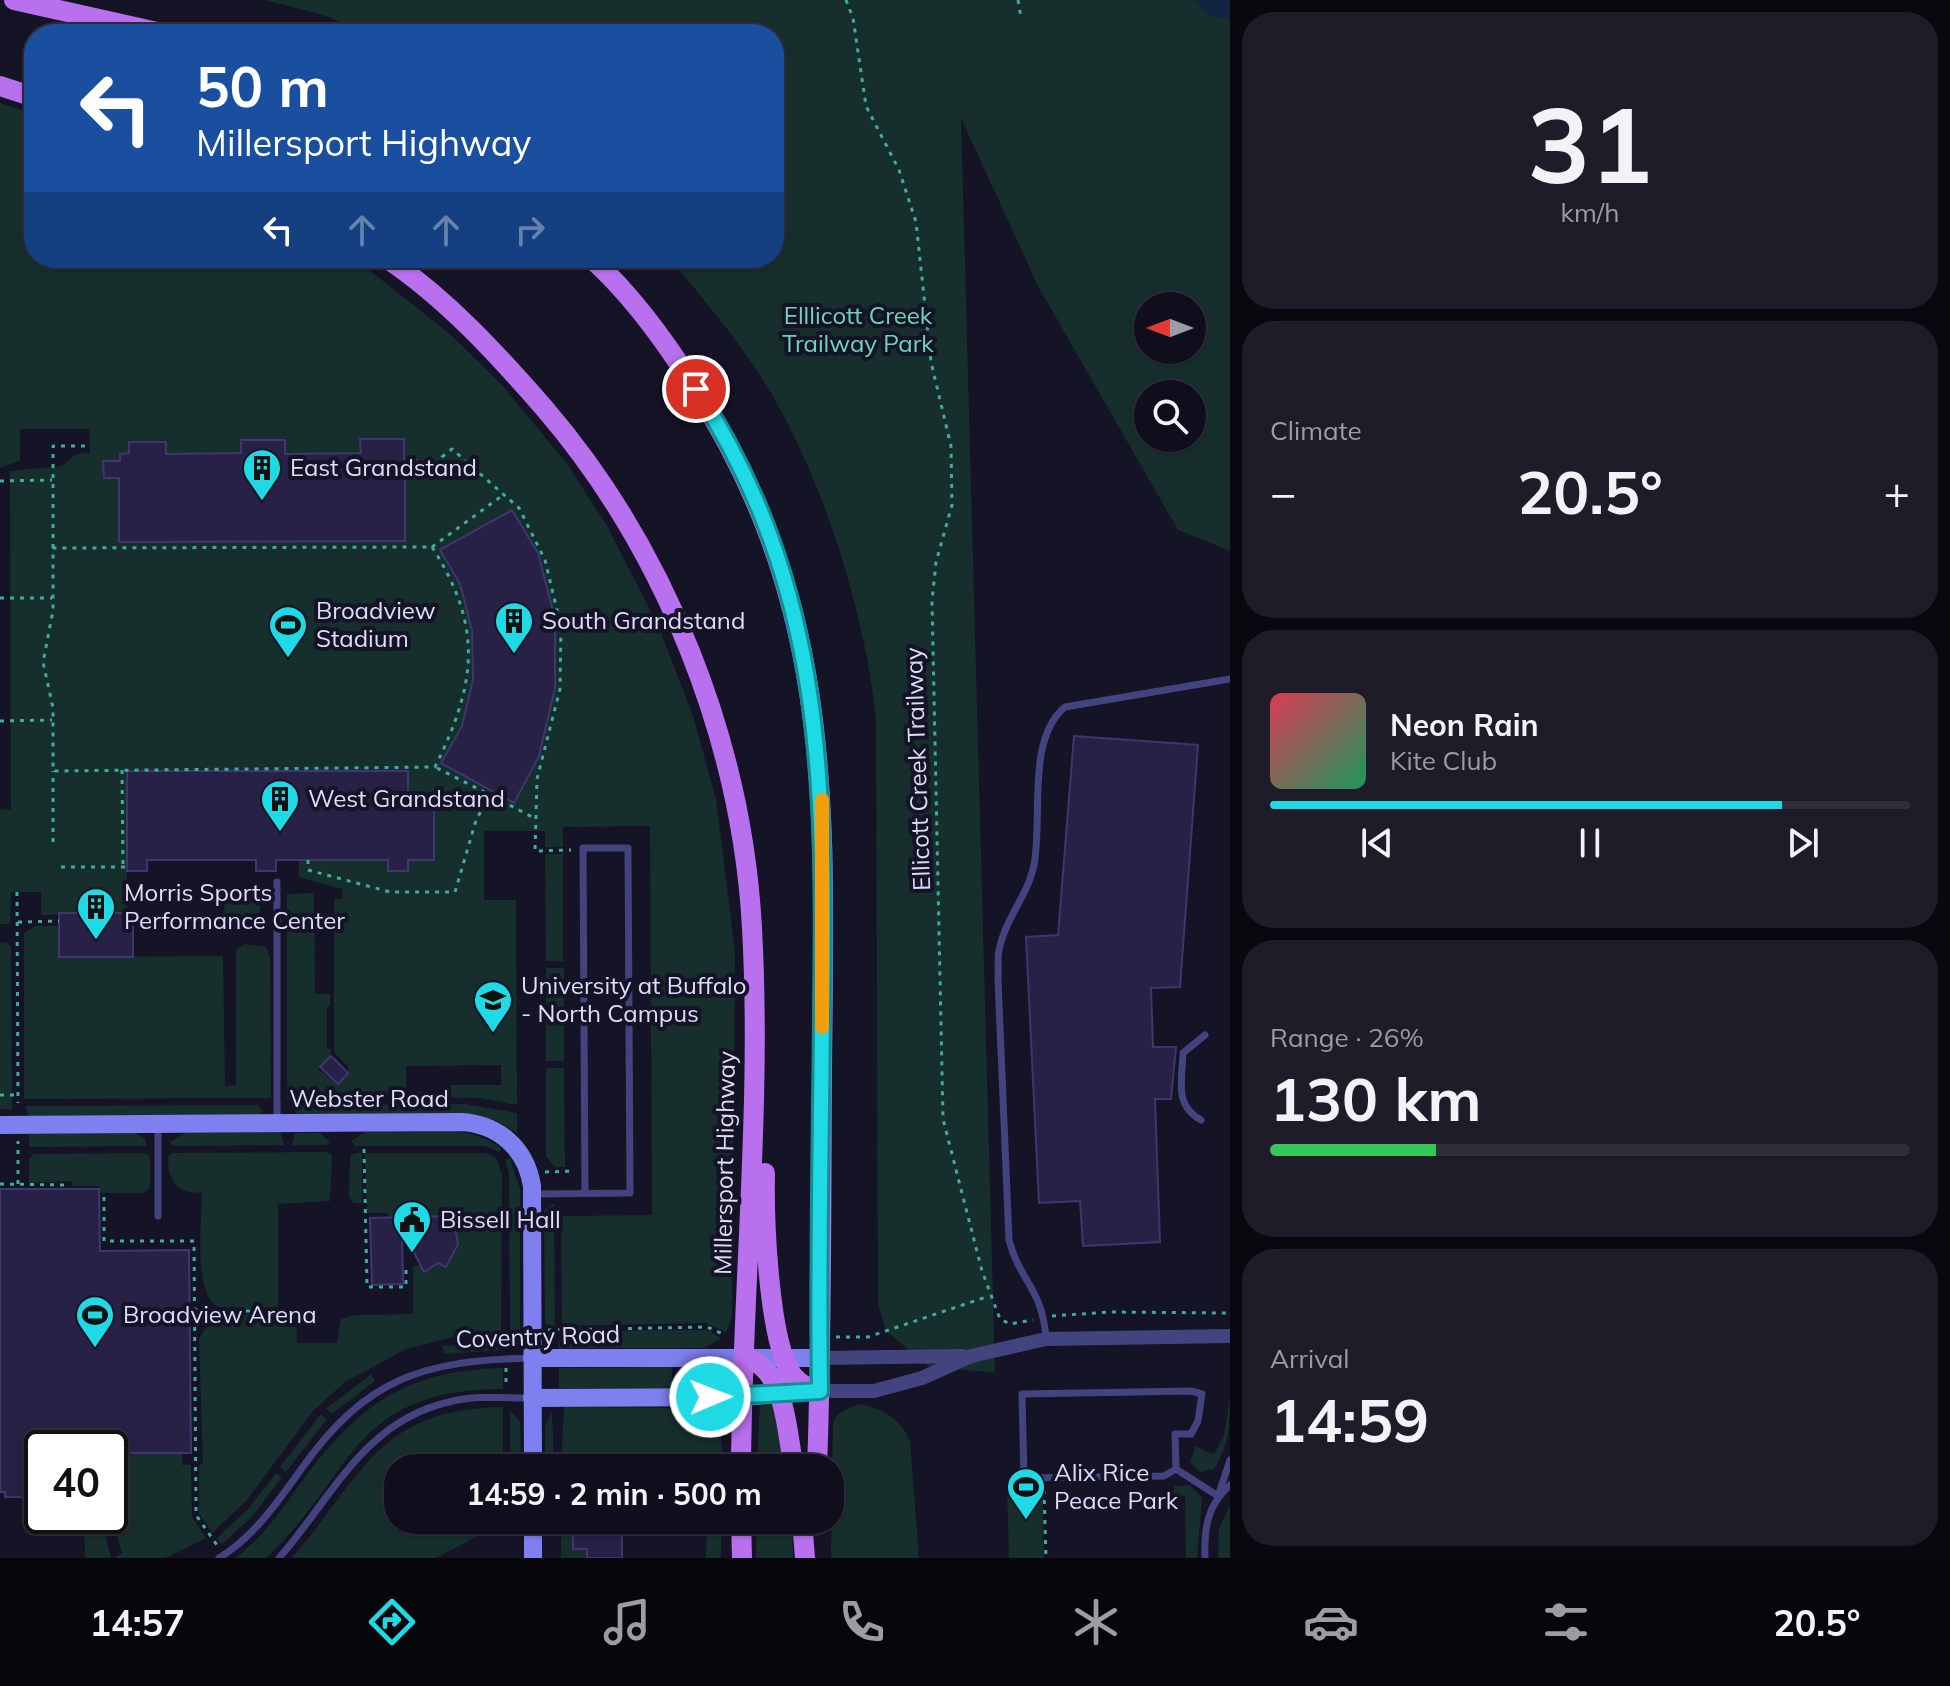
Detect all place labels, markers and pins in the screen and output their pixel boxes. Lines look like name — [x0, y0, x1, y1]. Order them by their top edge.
pin — [662, 355, 730, 423]
building icon: East Grandstand — [241, 447, 283, 502]
place label: East Grandstand — [290, 452, 477, 482]
place label: Broadview Stadium — [316, 595, 436, 653]
building icon: South Grandstand — [493, 600, 535, 655]
sports icon: Broadview Stadium — [267, 604, 309, 659]
place label: South Grandstand — [542, 605, 745, 635]
building icon: West Grandstand — [259, 778, 301, 833]
place label: West Grandstand — [308, 783, 505, 813]
place label: Morris Sports Performance Center — [124, 877, 345, 935]
building icon: Morris Sports Performance Center — [75, 886, 117, 941]
place label: University at Buffalo - North Campus — [521, 970, 746, 1028]
school or university icon: University at Buffalo - North Campus — [472, 979, 514, 1034]
public building icon: Bissell Hall — [391, 1199, 433, 1254]
place label: Bissell Hall — [440, 1204, 561, 1234]
sports icon: Broadview Arena — [74, 1294, 116, 1349]
place label: Broadview Arena — [123, 1299, 317, 1329]
place label: Alix Rice Peace Park — [1054, 1457, 1179, 1515]
sports icon: Alix Rice Peace Park — [1005, 1466, 1047, 1521]

